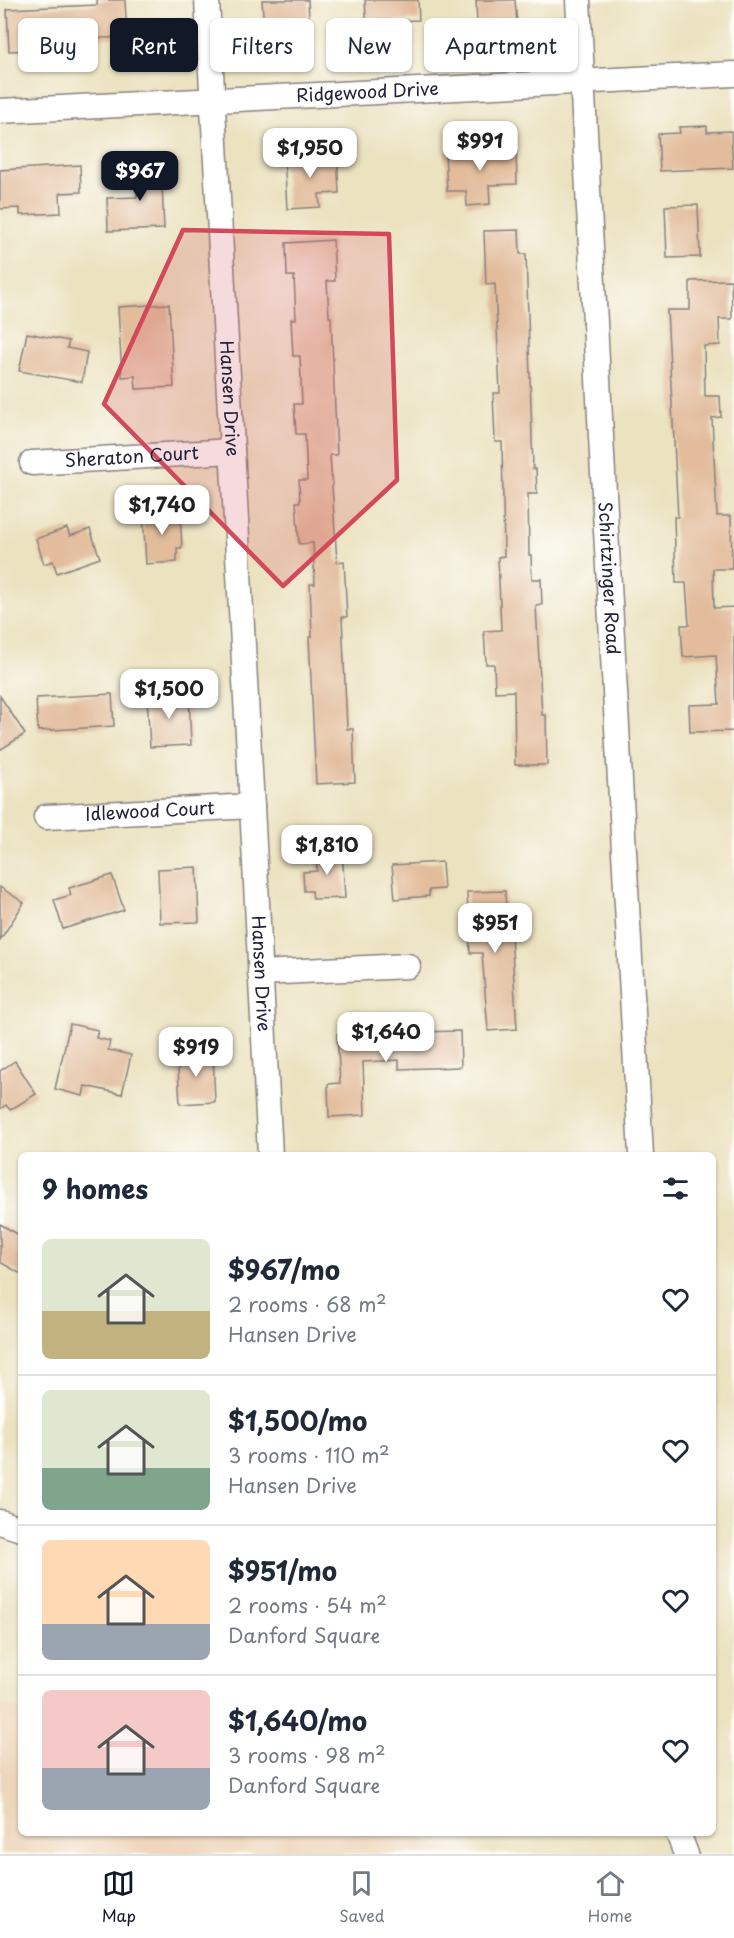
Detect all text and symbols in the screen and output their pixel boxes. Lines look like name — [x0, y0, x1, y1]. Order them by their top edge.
chip: Buy — [18, 18, 98, 72]
chip: Rent — [110, 18, 198, 72]
chip: Filters — [210, 18, 314, 72]
chip: New — [326, 18, 412, 72]
chip: Apartment — [424, 18, 578, 72]
street label: Ridgewood Drive — [296, 74, 439, 108]
pin: $991 — [444, 121, 516, 172]
text: $991 — [457, 125, 503, 155]
pin: $1,950 — [261, 128, 359, 179]
text: $1,950 — [277, 132, 343, 162]
pin: $967 — [104, 151, 176, 202]
text: $967 — [115, 155, 165, 185]
street label: Hansen Drive — [214, 340, 247, 457]
street label: Sheraton Court — [64, 438, 199, 473]
pin: $1,740 — [113, 485, 211, 536]
text: $1,740 — [128, 489, 196, 519]
street label: Schirtzinger Road — [592, 501, 628, 655]
pin: $1,500 — [120, 669, 218, 720]
text: $1,500 — [134, 673, 204, 703]
street label: Idlewood Court — [84, 793, 215, 827]
pin: $1,810 — [278, 825, 376, 876]
text: $1,810 — [295, 829, 359, 859]
pin: $951 — [459, 903, 531, 954]
text: $951 — [472, 907, 518, 937]
street label: Hansen Drive — [246, 915, 279, 1032]
pin: $1,640 — [337, 1012, 435, 1063]
text: $1,640 — [351, 1016, 421, 1046]
pin: $919 — [160, 1027, 232, 1078]
text: $919 — [173, 1031, 219, 1061]
text: 9 homes — [42, 1169, 148, 1208]
icon: filters — [659, 1172, 692, 1205]
text: $967/mo — [228, 1250, 340, 1289]
icon: home — [90, 1263, 162, 1335]
icon: heart — [659, 1283, 692, 1316]
text: 2 rooms · 68 m² — [228, 1289, 387, 1319]
text: Hansen Drive — [228, 1319, 357, 1349]
text: $1,500/mo — [228, 1401, 367, 1440]
icon: home — [90, 1414, 162, 1486]
icon: heart — [659, 1434, 692, 1467]
text: 3 rooms · 110 m² — [228, 1440, 390, 1470]
text: Hansen Drive — [228, 1470, 357, 1500]
text: $951/mo — [228, 1551, 337, 1590]
icon: home — [90, 1564, 162, 1636]
icon: heart — [659, 1584, 692, 1617]
text: 2 rooms · 54 m² — [228, 1590, 387, 1620]
text: Danford Square — [228, 1620, 380, 1650]
text: $1,640/mo — [228, 1701, 367, 1740]
icon: home — [90, 1714, 162, 1786]
icon: heart — [659, 1734, 692, 1767]
text: 3 rooms · 98 m² — [228, 1740, 386, 1770]
text: Danford Square — [228, 1770, 380, 1800]
tab: Map — [102, 1867, 136, 1927]
tab: Saved — [339, 1867, 385, 1927]
tab: Home — [588, 1867, 632, 1927]

